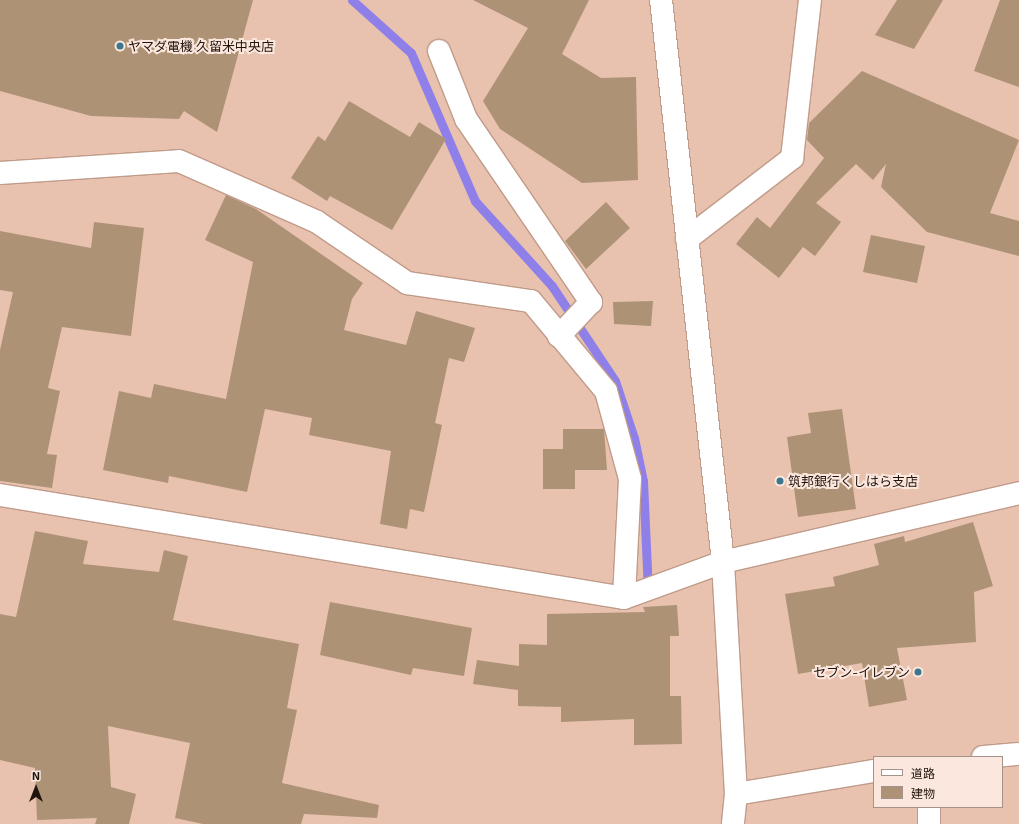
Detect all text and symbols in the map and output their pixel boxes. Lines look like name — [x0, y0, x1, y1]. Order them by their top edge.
place label: ヤマダ電機 久留米中央店 — [128, 38, 274, 54]
marker: ヤマダ電機 久留米中央店 — [115, 41, 125, 51]
place label: 筑邦銀行くしはら支店 — [788, 473, 918, 489]
marker: 筑邦銀行くしはら支店 — [775, 476, 785, 486]
place label: セブン-イレブン — [813, 664, 910, 680]
marker: セブン-イレブン — [913, 667, 923, 677]
legend — [873, 756, 1003, 808]
text: 道路 — [911, 766, 935, 780]
north arrow — [16, 768, 56, 808]
text: N — [32, 769, 40, 782]
text: 建物 — [911, 786, 935, 800]

